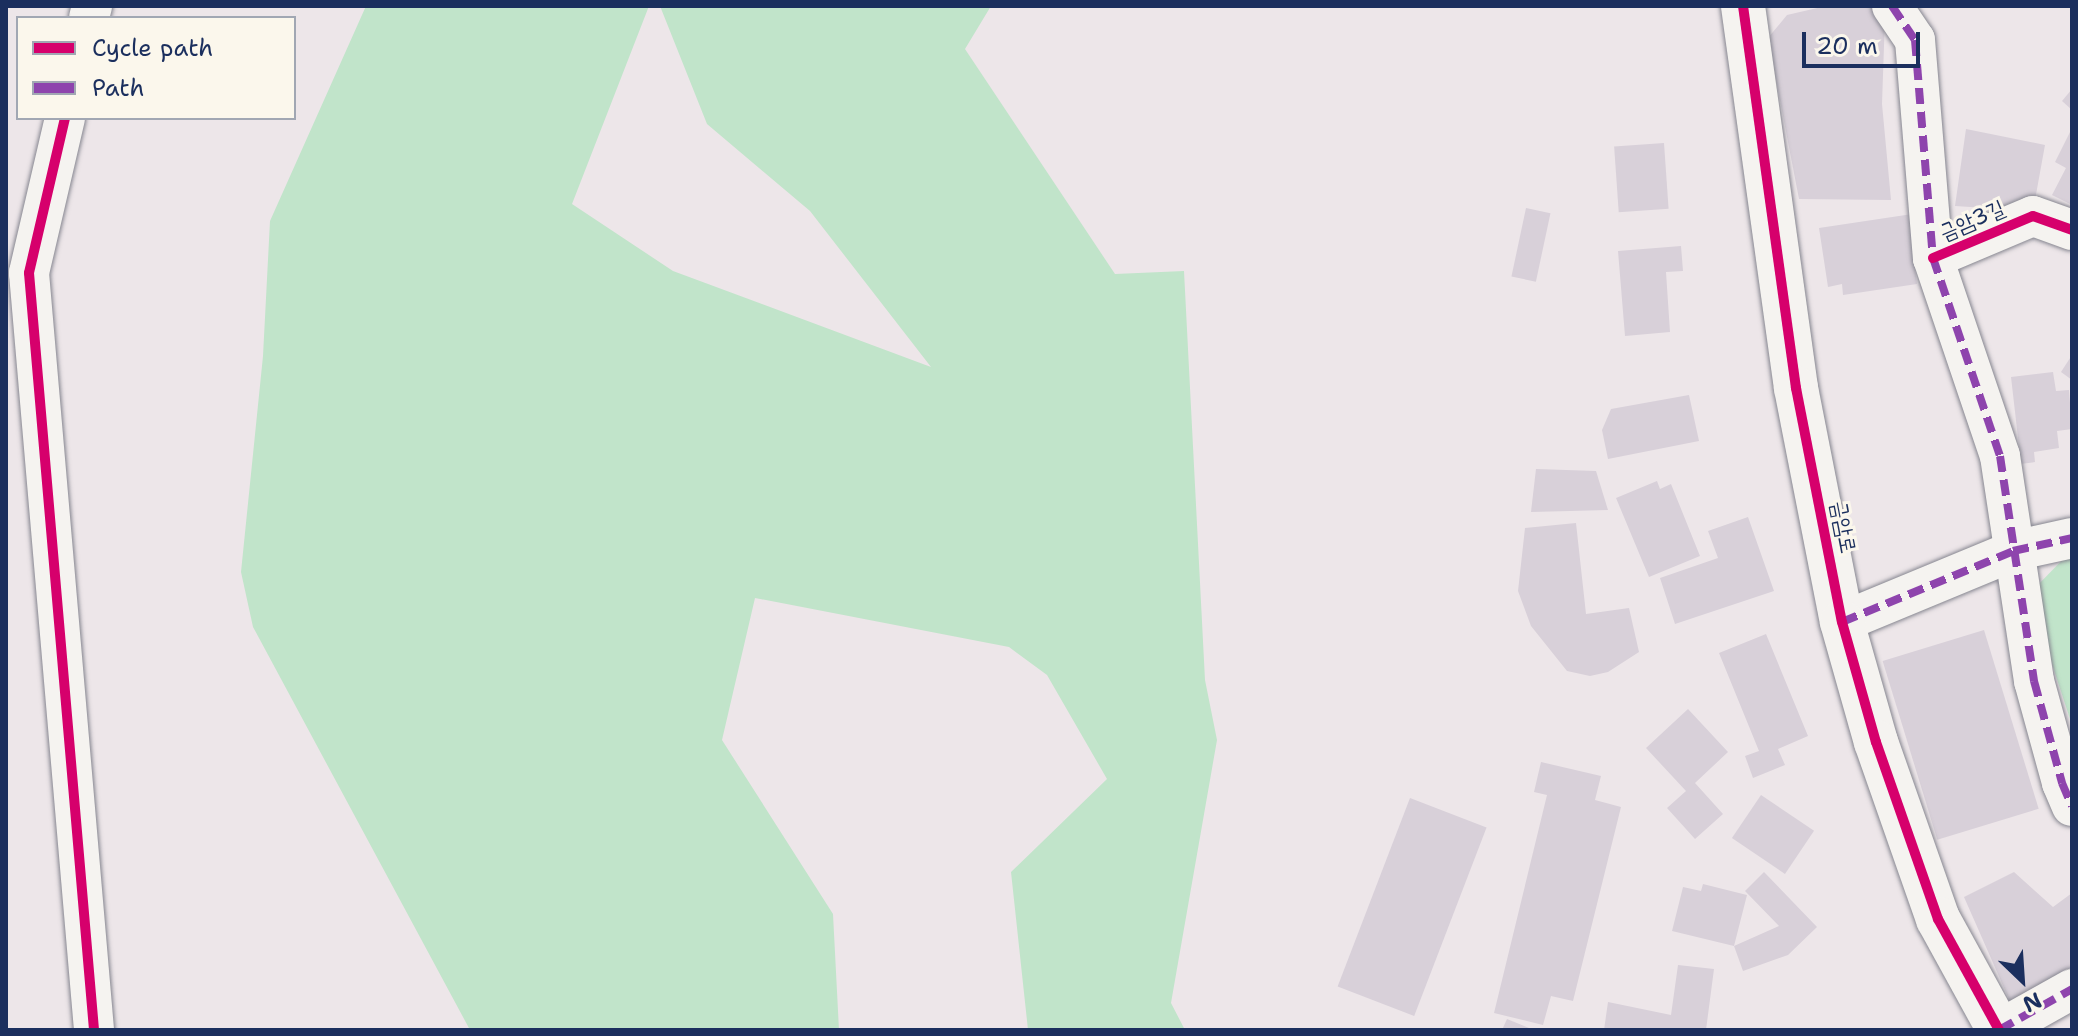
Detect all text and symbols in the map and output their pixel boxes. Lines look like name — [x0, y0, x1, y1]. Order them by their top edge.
legend — [16, 16, 296, 120]
scale bar — [1806, 16, 1924, 66]
text: 20 m — [1816, 30, 1878, 62]
text: Cycle path — [92, 32, 213, 64]
text: Path — [92, 72, 144, 104]
street label: 금암3길 — [1935, 194, 2009, 246]
street label: 금암로 — [1826, 498, 1862, 556]
north arrow — [1982, 940, 2062, 1020]
text: N — [2018, 985, 2046, 1019]

